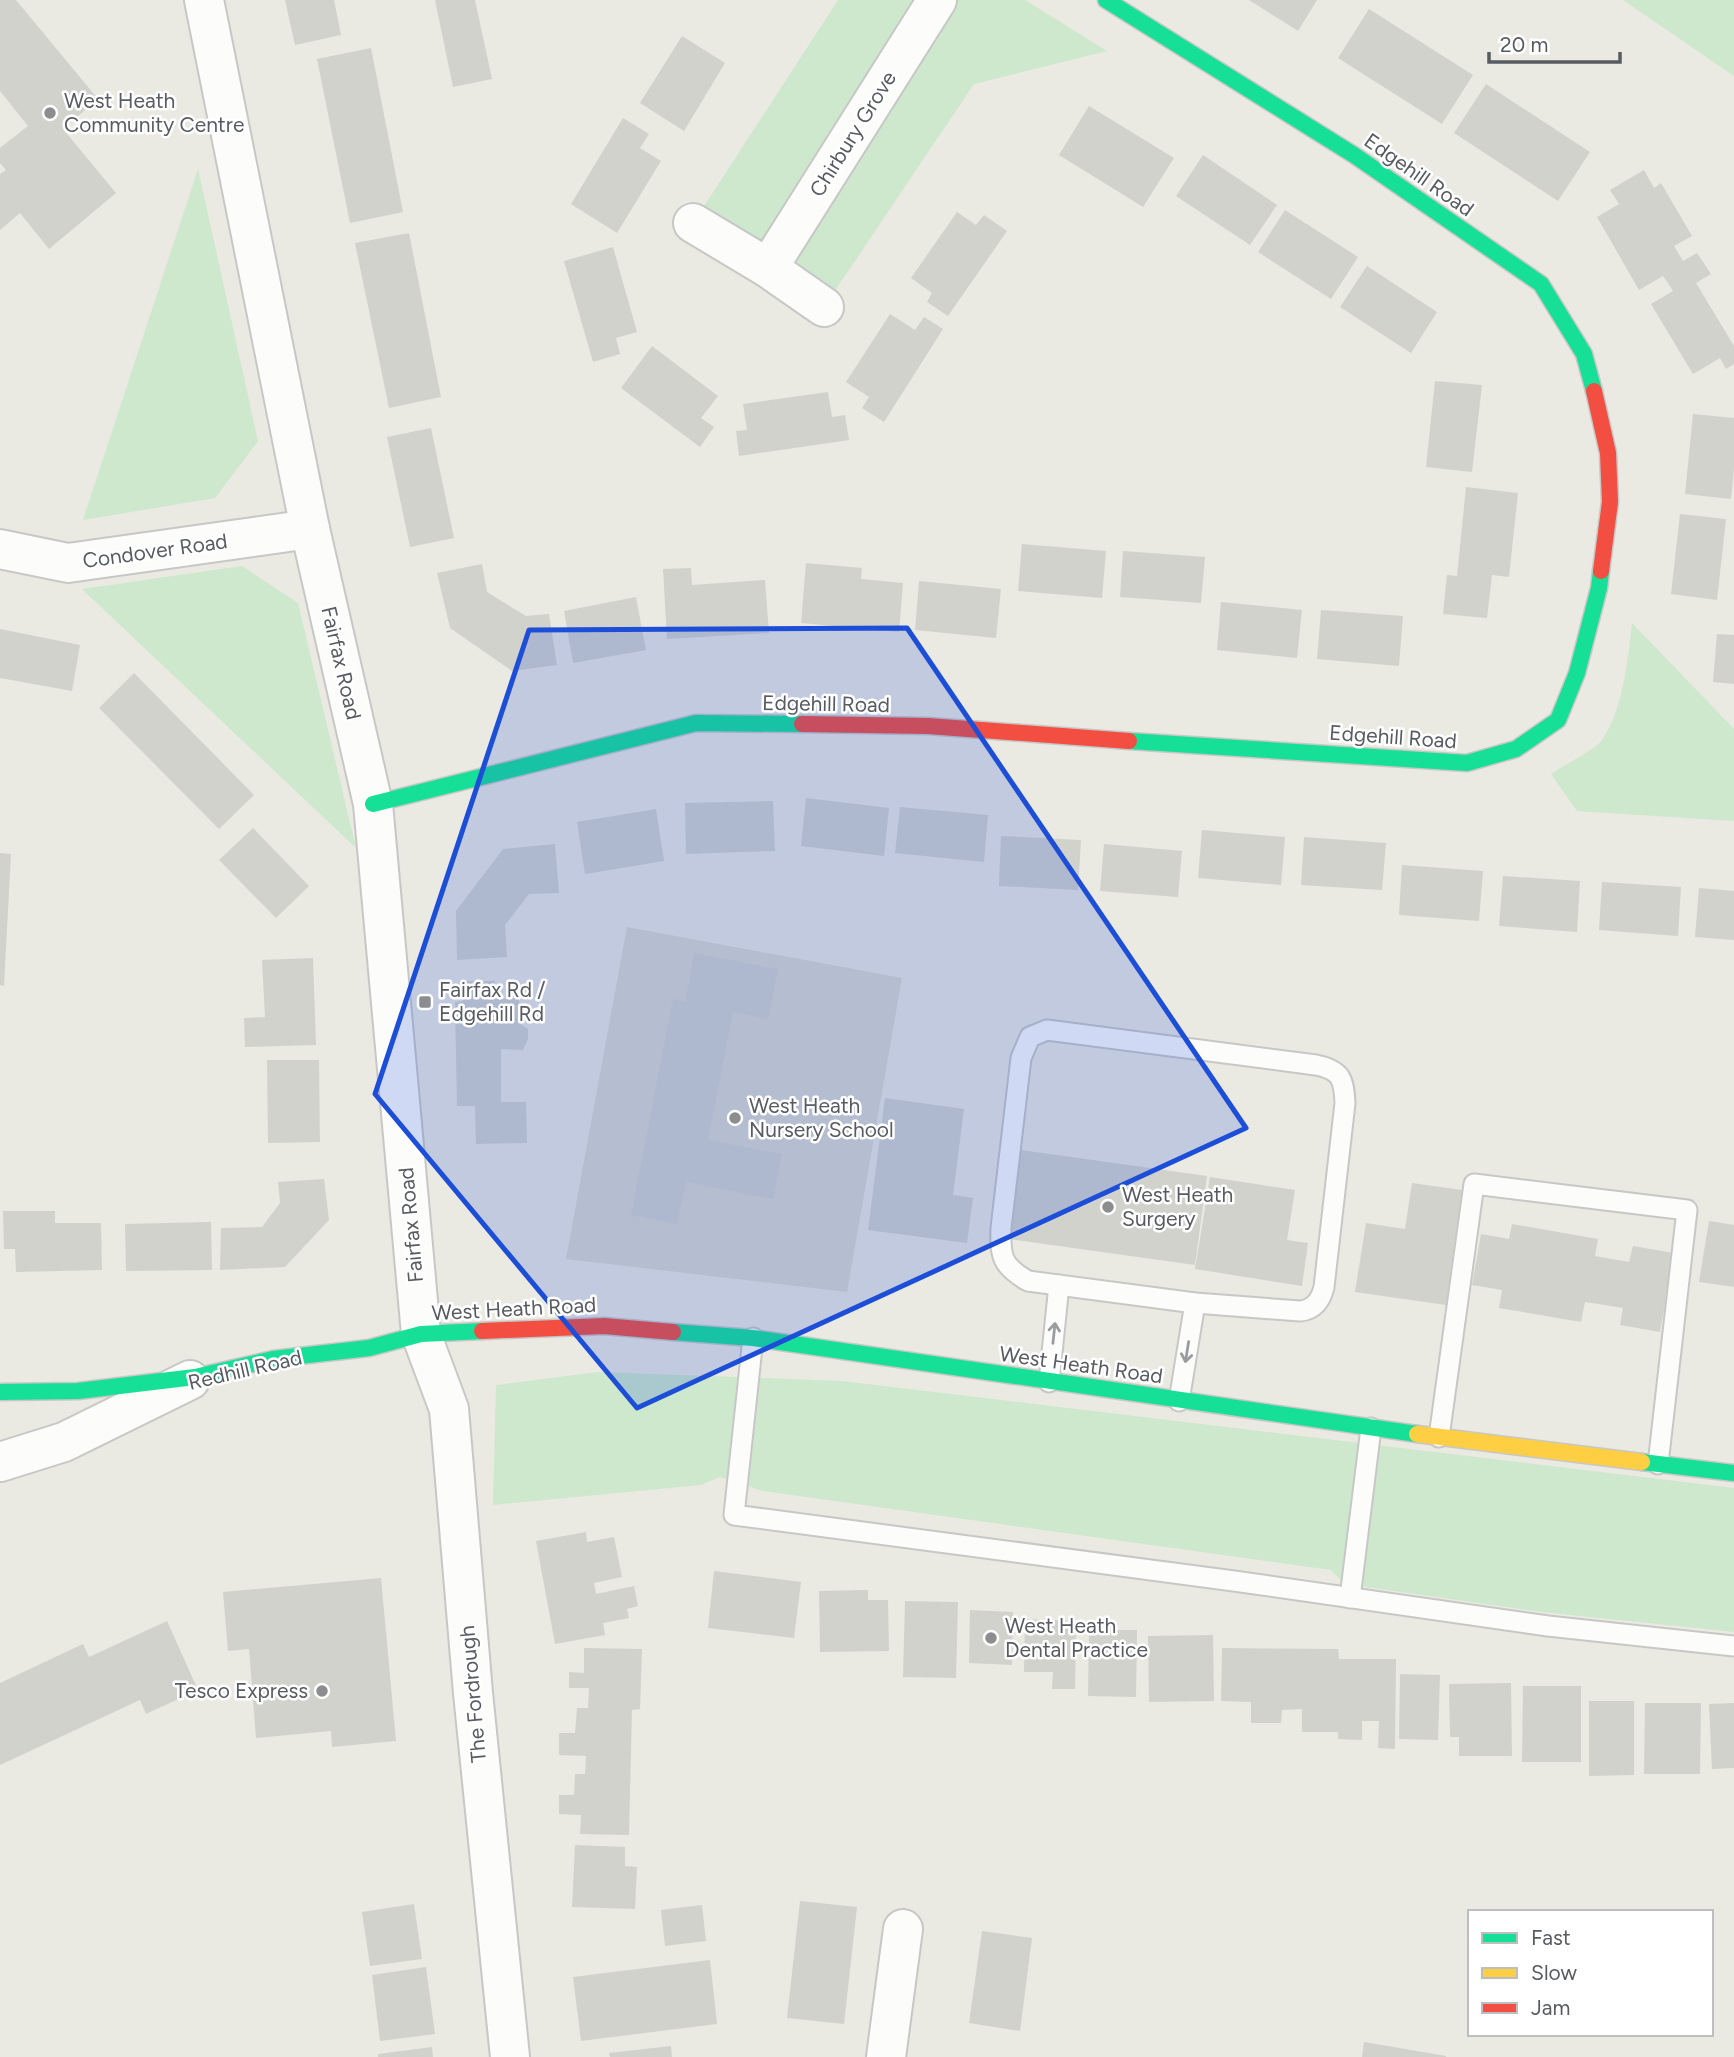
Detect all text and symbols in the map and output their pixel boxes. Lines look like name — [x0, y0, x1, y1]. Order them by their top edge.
scale bar — [1489, 21, 1620, 65]
text: 20 m — [1500, 32, 1548, 57]
street label: Chirbury Grove — [804, 66, 901, 201]
place label: West Heath Community Centre — [64, 88, 244, 137]
marker: West Heath Community Centre — [42, 105, 58, 121]
street label: Edgehill Road — [1360, 128, 1479, 222]
street label: Condover Road — [81, 528, 229, 573]
street label: Fairfax Road — [316, 604, 367, 722]
street label: Edgehill Road — [762, 690, 890, 717]
street label: Edgehill Road — [1328, 720, 1458, 753]
place label: Fairfax Rd / Edgehill Rd — [439, 977, 545, 1026]
marker: Fairfax Rd / Edgehill Rd — [417, 994, 433, 1010]
place label: West Heath Nursery School — [749, 1093, 894, 1142]
marker: West Heath Nursery School — [727, 1110, 743, 1126]
street label: Fairfax Road — [393, 1166, 428, 1284]
place label: West Heath Surgery — [1122, 1182, 1233, 1231]
marker: West Heath Surgery — [1100, 1199, 1116, 1215]
street label: West Heath Road — [431, 1292, 597, 1325]
one-way arrow — [1048, 1323, 1061, 1345]
one-way arrow — [1180, 1340, 1193, 1363]
street label: West Heath Road — [998, 1341, 1164, 1388]
street label: Redhill Road — [185, 1344, 304, 1395]
place label: West Heath Dental Practice — [1005, 1613, 1148, 1662]
street label: The Fordrough — [454, 1624, 491, 1764]
marker: West Heath Dental Practice — [983, 1630, 999, 1646]
place label: Tesco Express — [175, 1678, 308, 1703]
marker: Tesco Express — [314, 1683, 330, 1699]
legend — [1468, 1910, 1713, 2036]
text: Fast — [1531, 1925, 1571, 1950]
text: Slow — [1531, 1960, 1577, 1985]
text: Jam — [1531, 1995, 1570, 2020]

